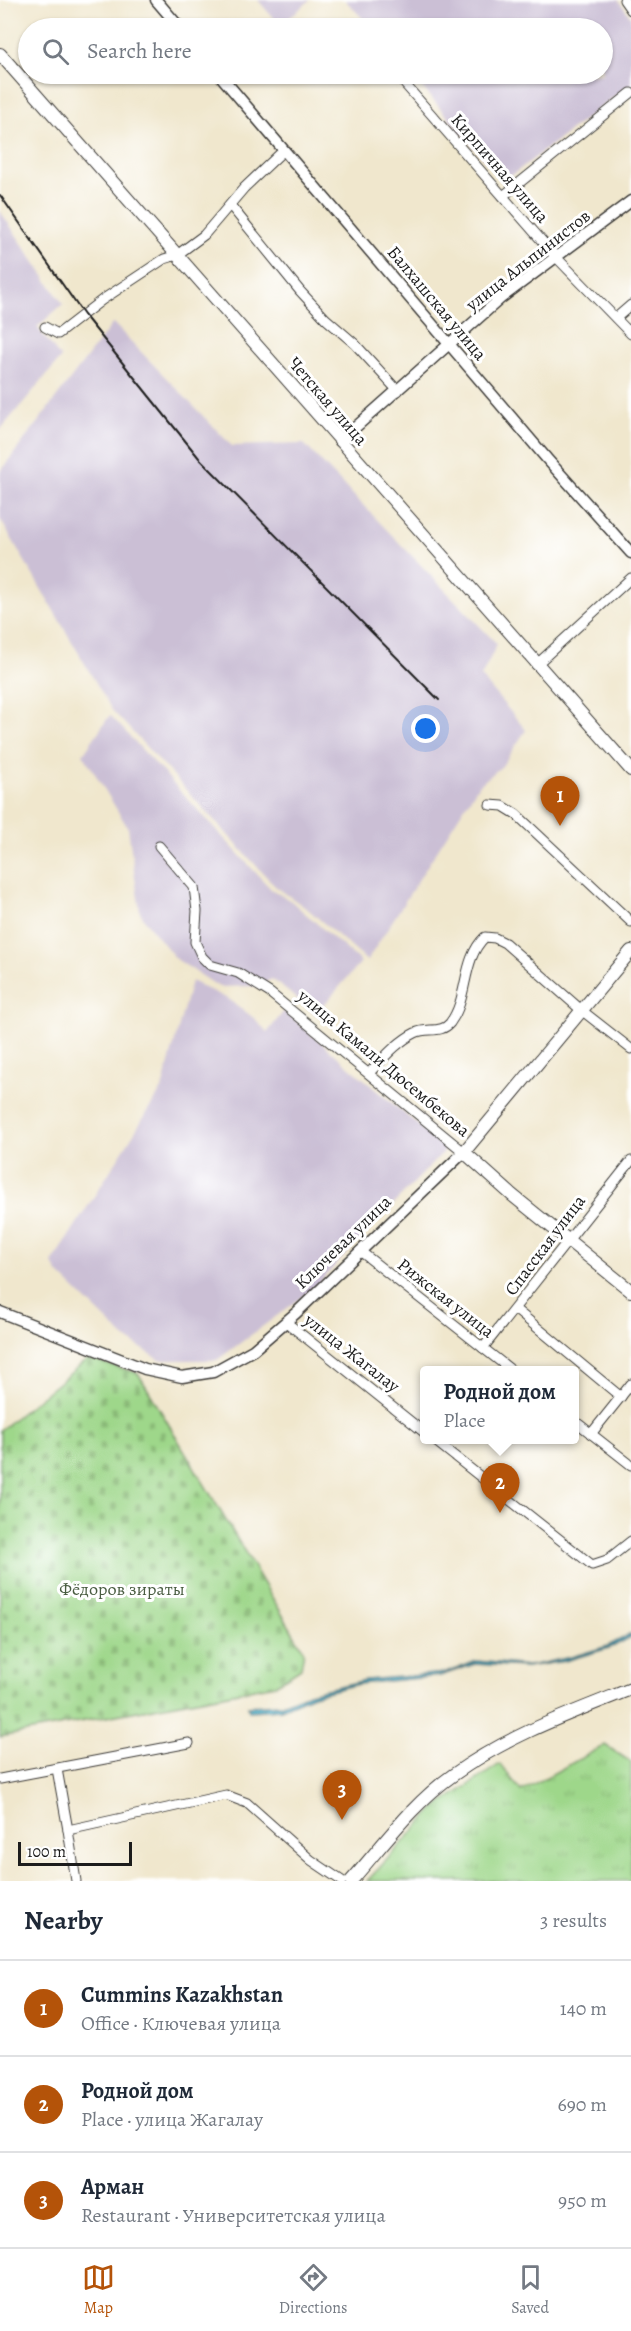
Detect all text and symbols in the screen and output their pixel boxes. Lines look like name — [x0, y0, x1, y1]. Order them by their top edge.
search box — [18, 18, 613, 84]
icon: search — [39, 35, 72, 68]
text: Search here — [87, 36, 192, 66]
street label: Кирпичная улица — [446, 108, 555, 228]
street label: улица Альпинистов — [460, 204, 595, 317]
street label: Балхашская улица — [382, 241, 493, 366]
street label: Четская улица — [283, 352, 374, 451]
your location — [411, 714, 440, 743]
pin: 1 — [540, 776, 580, 826]
street label: улица Камали Дюсембекова — [292, 983, 476, 1143]
street label: Ключевая улица — [290, 1189, 397, 1294]
street label: Спасская улица — [499, 1189, 591, 1300]
street label: Рижская улица — [393, 1253, 500, 1344]
street label: улица Жагалау — [299, 1308, 405, 1398]
popup — [420, 1366, 579, 1444]
text: Родной дом — [443, 1377, 556, 1407]
text: Place — [443, 1407, 486, 1434]
pin: 2 — [480, 1464, 520, 1513]
park label: Фёдоров зираты — [59, 1577, 185, 1601]
pin: 3 — [322, 1770, 362, 1820]
scale bar — [18, 1839, 132, 1866]
text: 100 m — [27, 1841, 66, 1863]
text: Nearby — [24, 1903, 103, 1938]
text: 3 results — [540, 1907, 607, 1934]
text: Cummins Kazakhstan — [81, 1980, 283, 2010]
text: 1 — [40, 1995, 47, 2022]
text: 140 m — [560, 1995, 607, 2022]
text: Office · Ключевая улица — [81, 2010, 281, 2037]
text: Родной дом — [81, 2076, 194, 2106]
text: 2 — [39, 2091, 48, 2118]
text: 690 m — [557, 2091, 607, 2118]
text: Place · улица Жагалау — [81, 2106, 263, 2133]
text: Арман — [81, 2172, 144, 2202]
text: 3 — [39, 2187, 48, 2214]
text: 950 m — [558, 2187, 607, 2214]
text: Restaurant · Университетская улица — [81, 2202, 386, 2229]
tab: Map — [82, 2261, 115, 2319]
tab: Directions — [279, 2261, 347, 2319]
tab: Saved — [511, 2261, 549, 2319]

